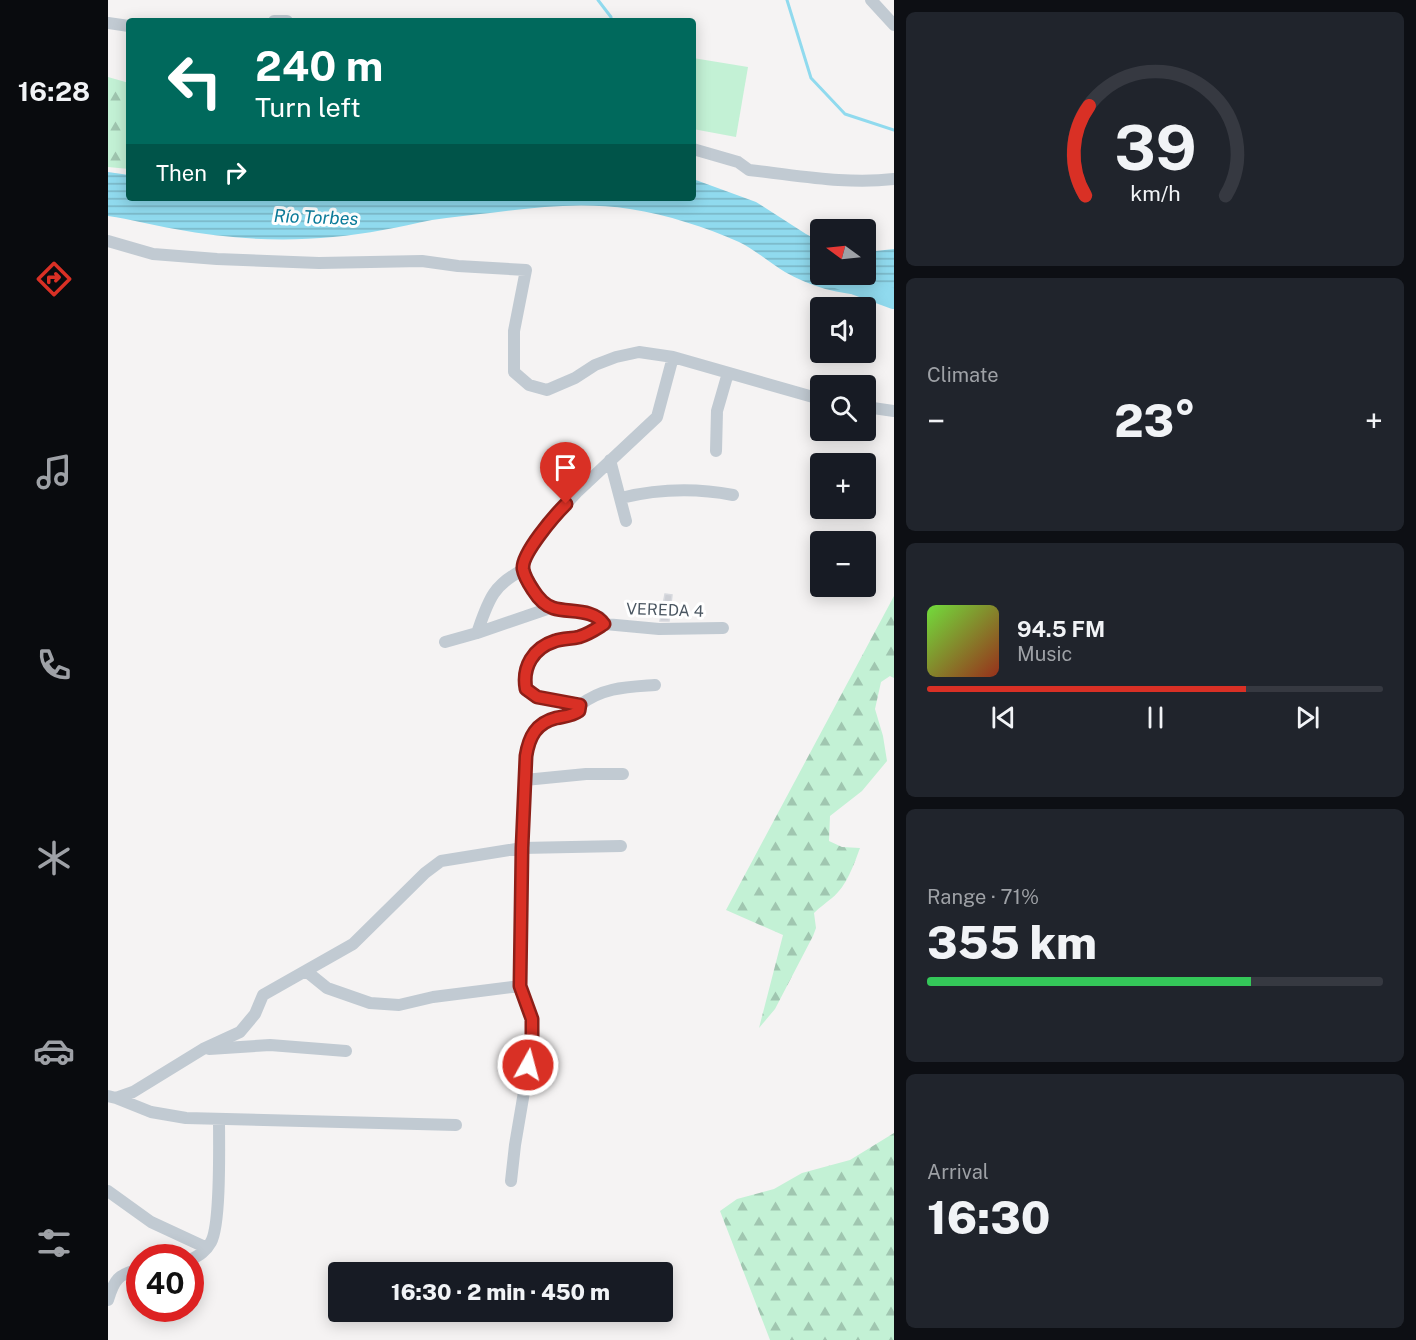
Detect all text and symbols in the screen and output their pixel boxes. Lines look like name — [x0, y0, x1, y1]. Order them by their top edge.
text: 240 m — [255, 41, 383, 90]
icon: left — [156, 42, 234, 120]
text: 16:28 — [18, 75, 90, 107]
text: Turn left — [255, 91, 361, 123]
text: 39 — [1114, 111, 1196, 184]
icon: right — [219, 156, 252, 189]
text: Then — [156, 160, 207, 186]
text: km/h — [1130, 181, 1180, 206]
water label: Río Torbes — [273, 205, 359, 229]
north arrow — [810, 219, 876, 285]
map controls — [810, 219, 876, 597]
icon: directions — [33, 258, 75, 300]
button: sound — [810, 297, 876, 363]
text: Climate — [927, 363, 999, 387]
button: search — [810, 375, 876, 441]
text: 23° — [1114, 394, 1196, 447]
text: − — [927, 402, 945, 440]
text: + — [1365, 402, 1383, 440]
pin — [540, 442, 591, 504]
icon: music — [33, 451, 75, 493]
icon: arrive — [549, 451, 582, 484]
button: + — [810, 453, 876, 519]
button: − — [810, 531, 876, 597]
street label: VEREDA 4 — [626, 599, 704, 621]
text: 94.5 FM — [1017, 616, 1105, 642]
text: Music — [1017, 642, 1072, 666]
icon: phone — [33, 644, 75, 686]
icon: previous — [987, 701, 1020, 734]
icon: pause — [1139, 701, 1172, 734]
icon: next — [1291, 701, 1324, 734]
icon: climate — [33, 837, 75, 879]
text: Range · 71% — [927, 885, 1039, 909]
text: 355 km — [927, 916, 1097, 969]
icon: car — [33, 1030, 75, 1072]
position arrow — [496, 1033, 560, 1097]
text: Arrival — [927, 1160, 989, 1184]
text: 16:30 — [927, 1191, 1050, 1244]
icon: filters — [33, 1222, 75, 1264]
speed limit sign: 40 — [126, 1244, 204, 1322]
text: 16:30 · 2 min · 450 m — [391, 1279, 610, 1305]

